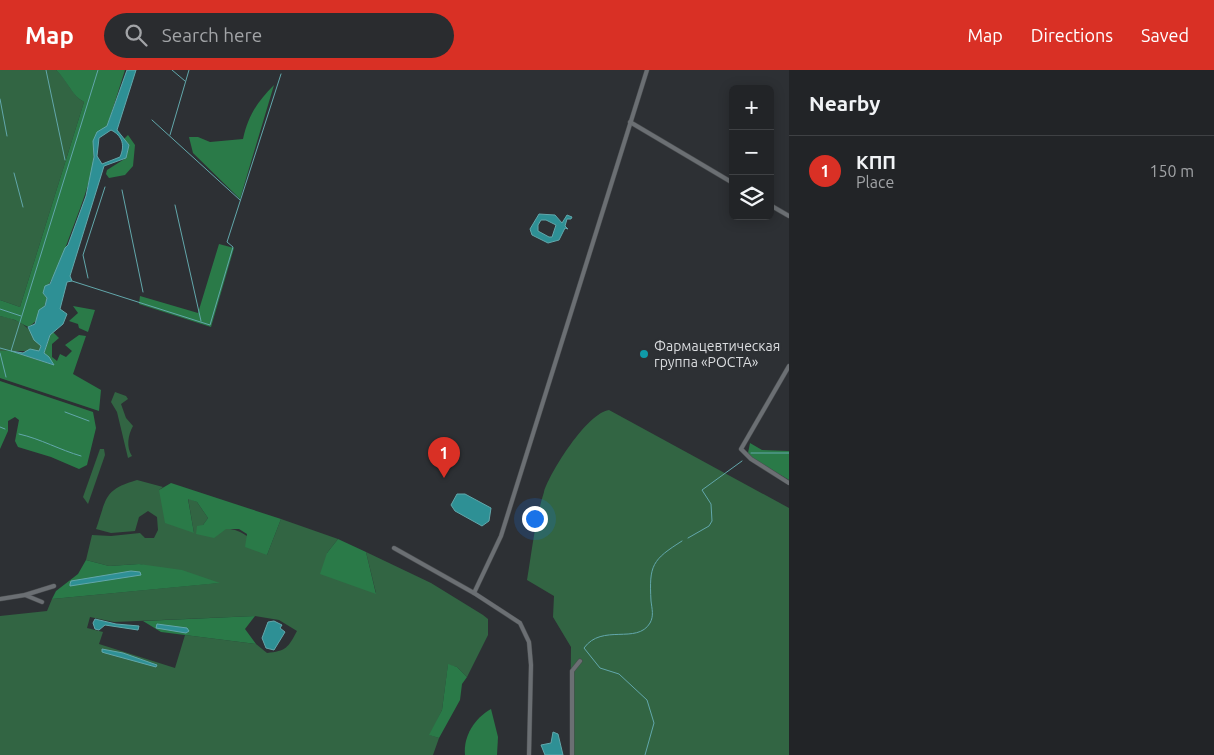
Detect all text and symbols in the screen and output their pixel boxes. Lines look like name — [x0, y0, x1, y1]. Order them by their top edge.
search box — [104, 13, 454, 58]
icon: search — [122, 21, 150, 49]
text: Map — [25, 22, 74, 49]
text: Search here — [162, 24, 262, 46]
text: Map — [967, 25, 1003, 45]
text: Directions — [1031, 25, 1113, 45]
text: Saved — [1141, 25, 1189, 45]
map controls — [729, 85, 774, 220]
button: + — [729, 85, 774, 130]
text: Nearby — [809, 91, 880, 115]
button: − — [729, 130, 774, 175]
text: КПП — [856, 151, 896, 173]
text: 1 — [820, 162, 830, 180]
text: 150 m — [1149, 162, 1194, 180]
text: Place — [856, 173, 894, 191]
button: layers — [729, 175, 774, 220]
place label: Фармацевтическая группа «РОСТА» — [654, 338, 780, 370]
marker: Фармацевтическая группа «РОСТА» — [638, 348, 650, 360]
pin: 1 — [428, 437, 460, 478]
your location — [522, 506, 548, 532]

